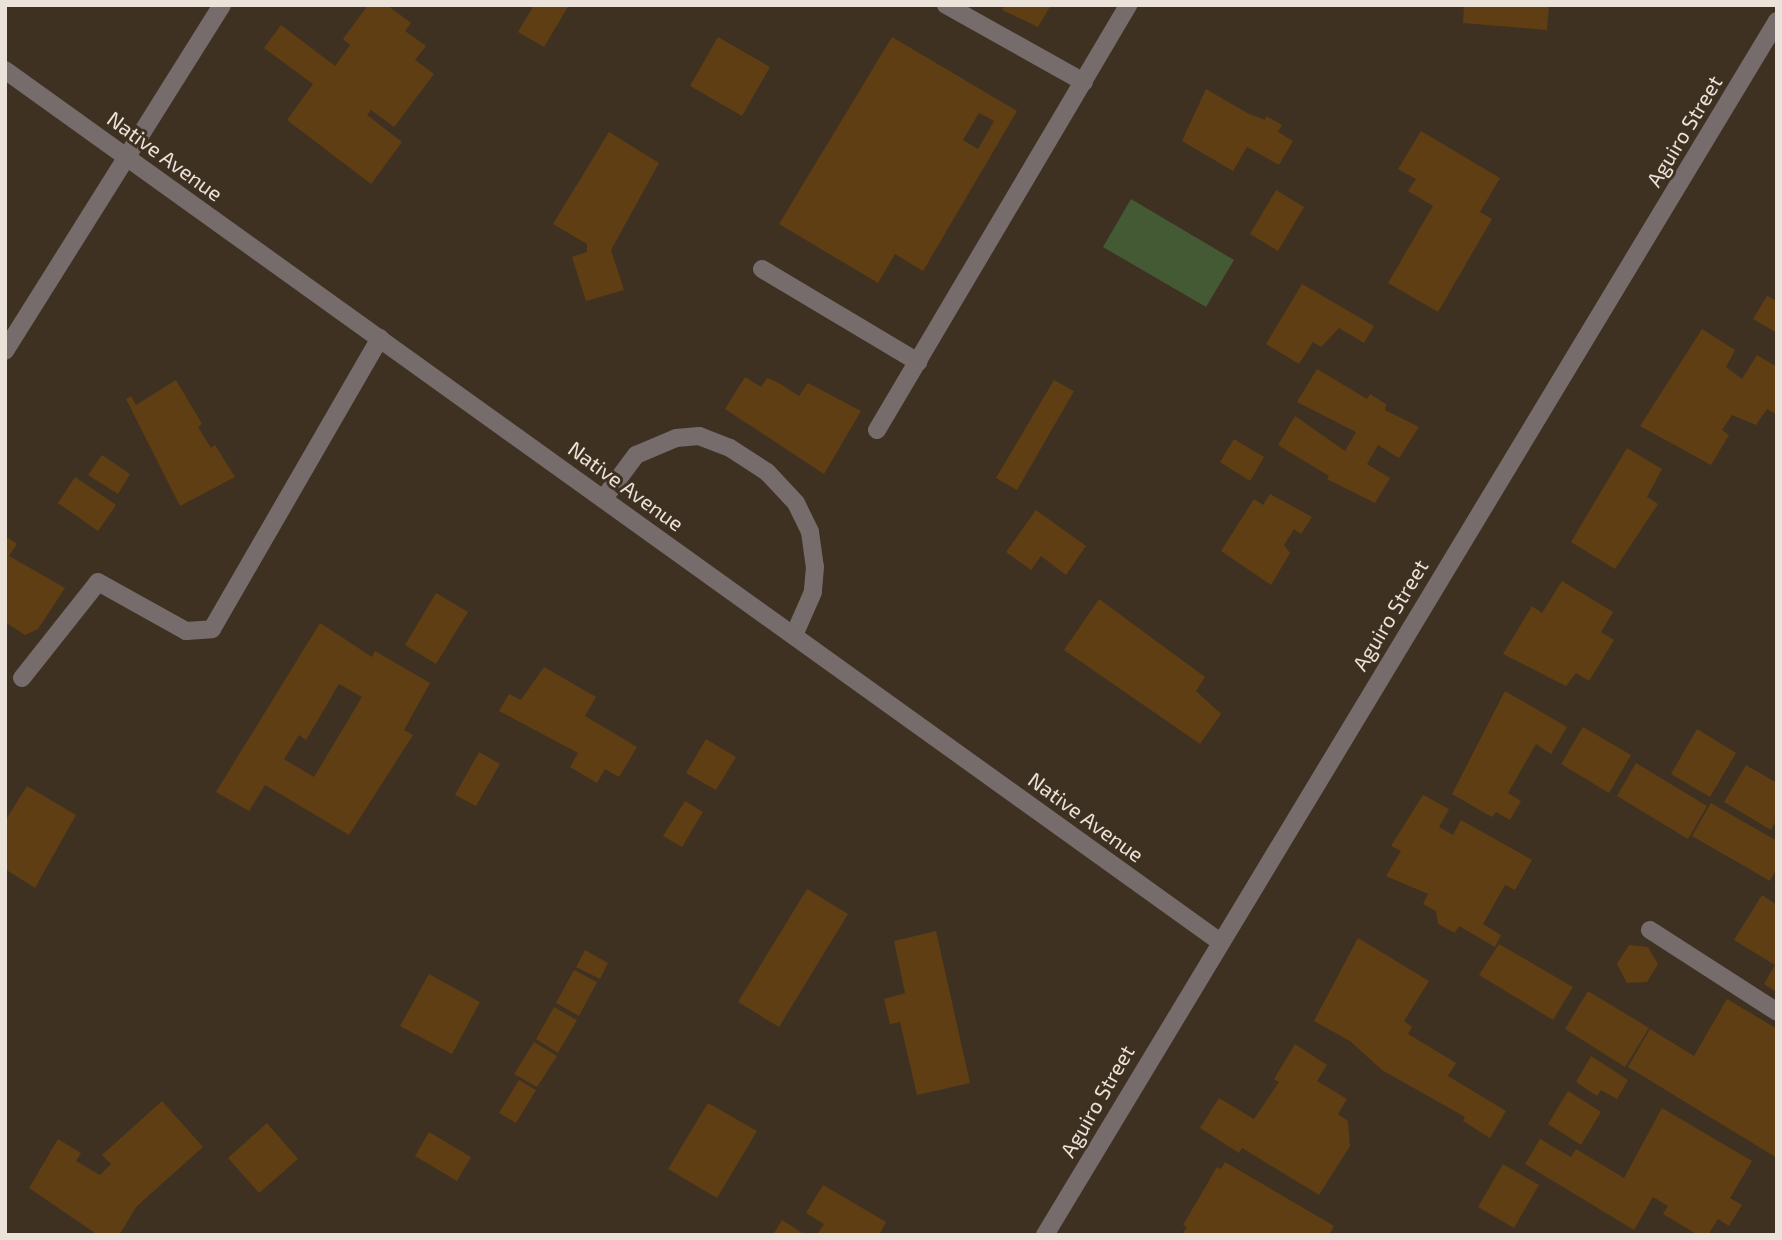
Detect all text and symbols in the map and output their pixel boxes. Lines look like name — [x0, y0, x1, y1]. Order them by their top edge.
street label: Aguiro Street — [1641, 71, 1727, 191]
street label: Native Avenue — [102, 106, 228, 206]
street label: Native Avenue — [563, 436, 689, 536]
street label: Aguiro Street — [1347, 555, 1433, 675]
street label: Native Avenue — [1023, 767, 1149, 867]
street label: Aguiro Street — [1055, 1041, 1139, 1161]

